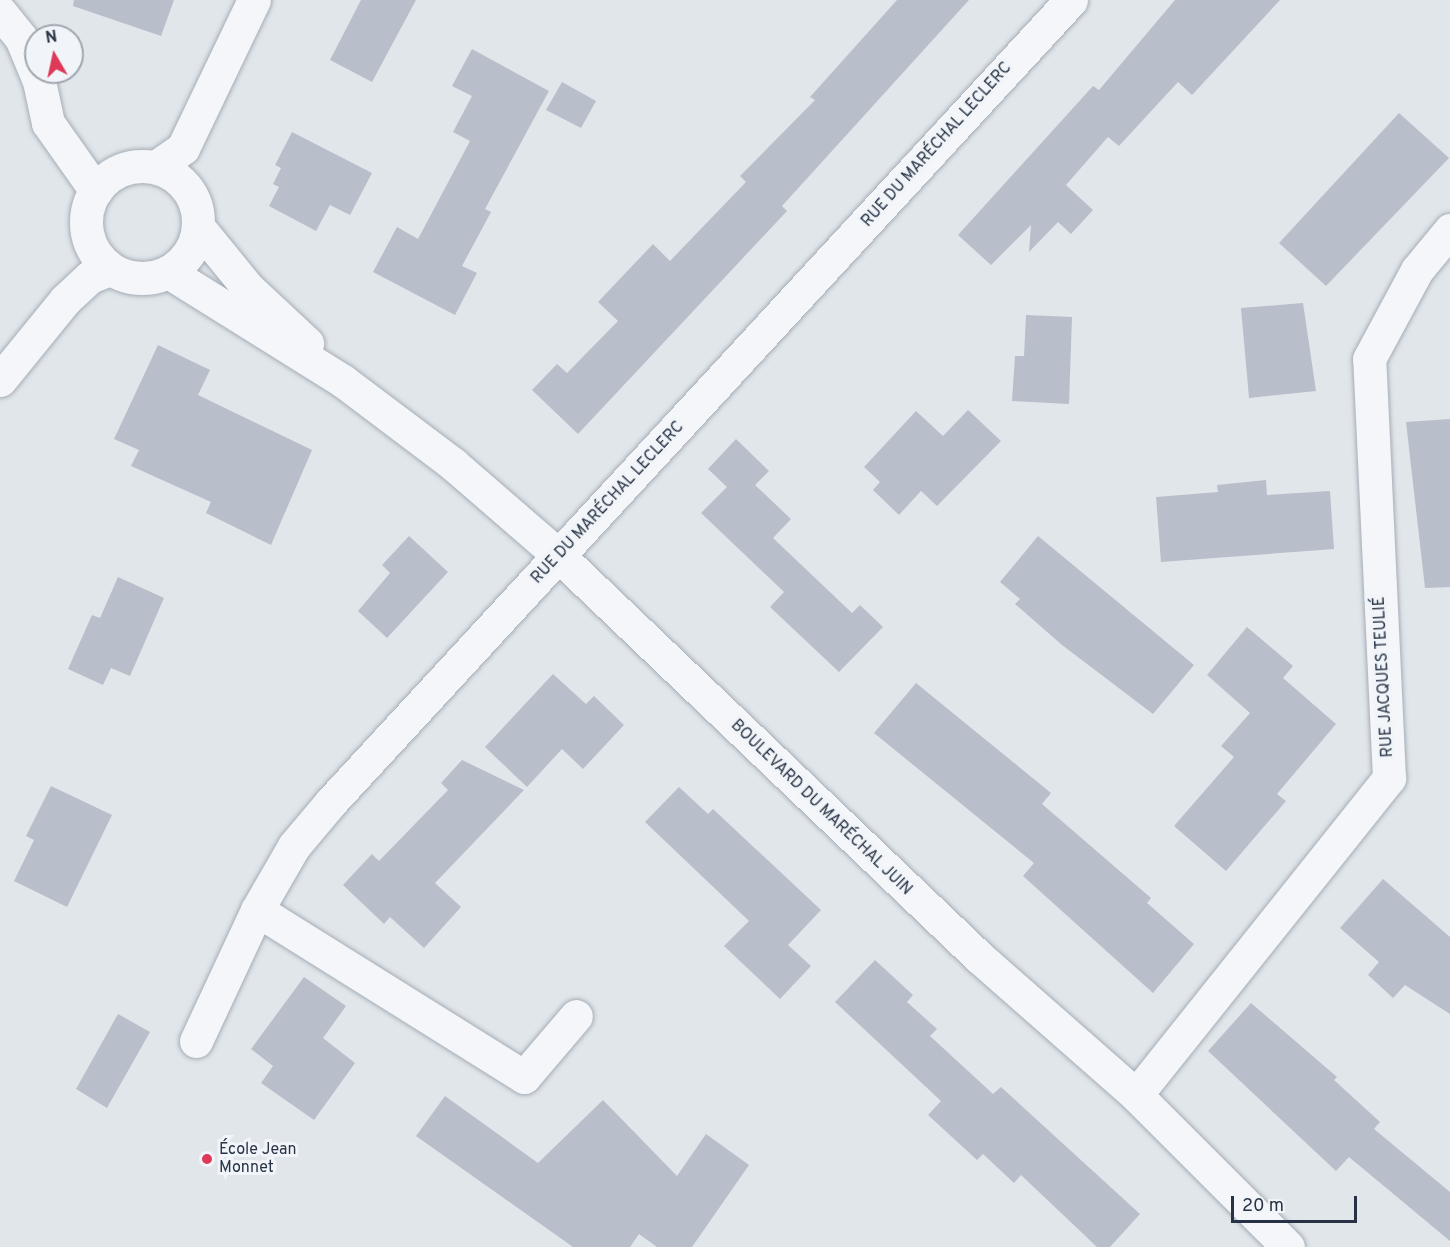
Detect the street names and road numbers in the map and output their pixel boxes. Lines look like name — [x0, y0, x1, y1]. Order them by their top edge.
street label: RUE DU MARÉCHAL LECLERC — [858, 59, 1016, 231]
street label: RUE DU MARÉCHAL LECLERC — [528, 418, 688, 588]
street label: RUE JACQUES TEULIÉ — [1370, 596, 1398, 758]
street label: BOULEVARD DU MARÉCHAL JUIN — [726, 716, 916, 900]

